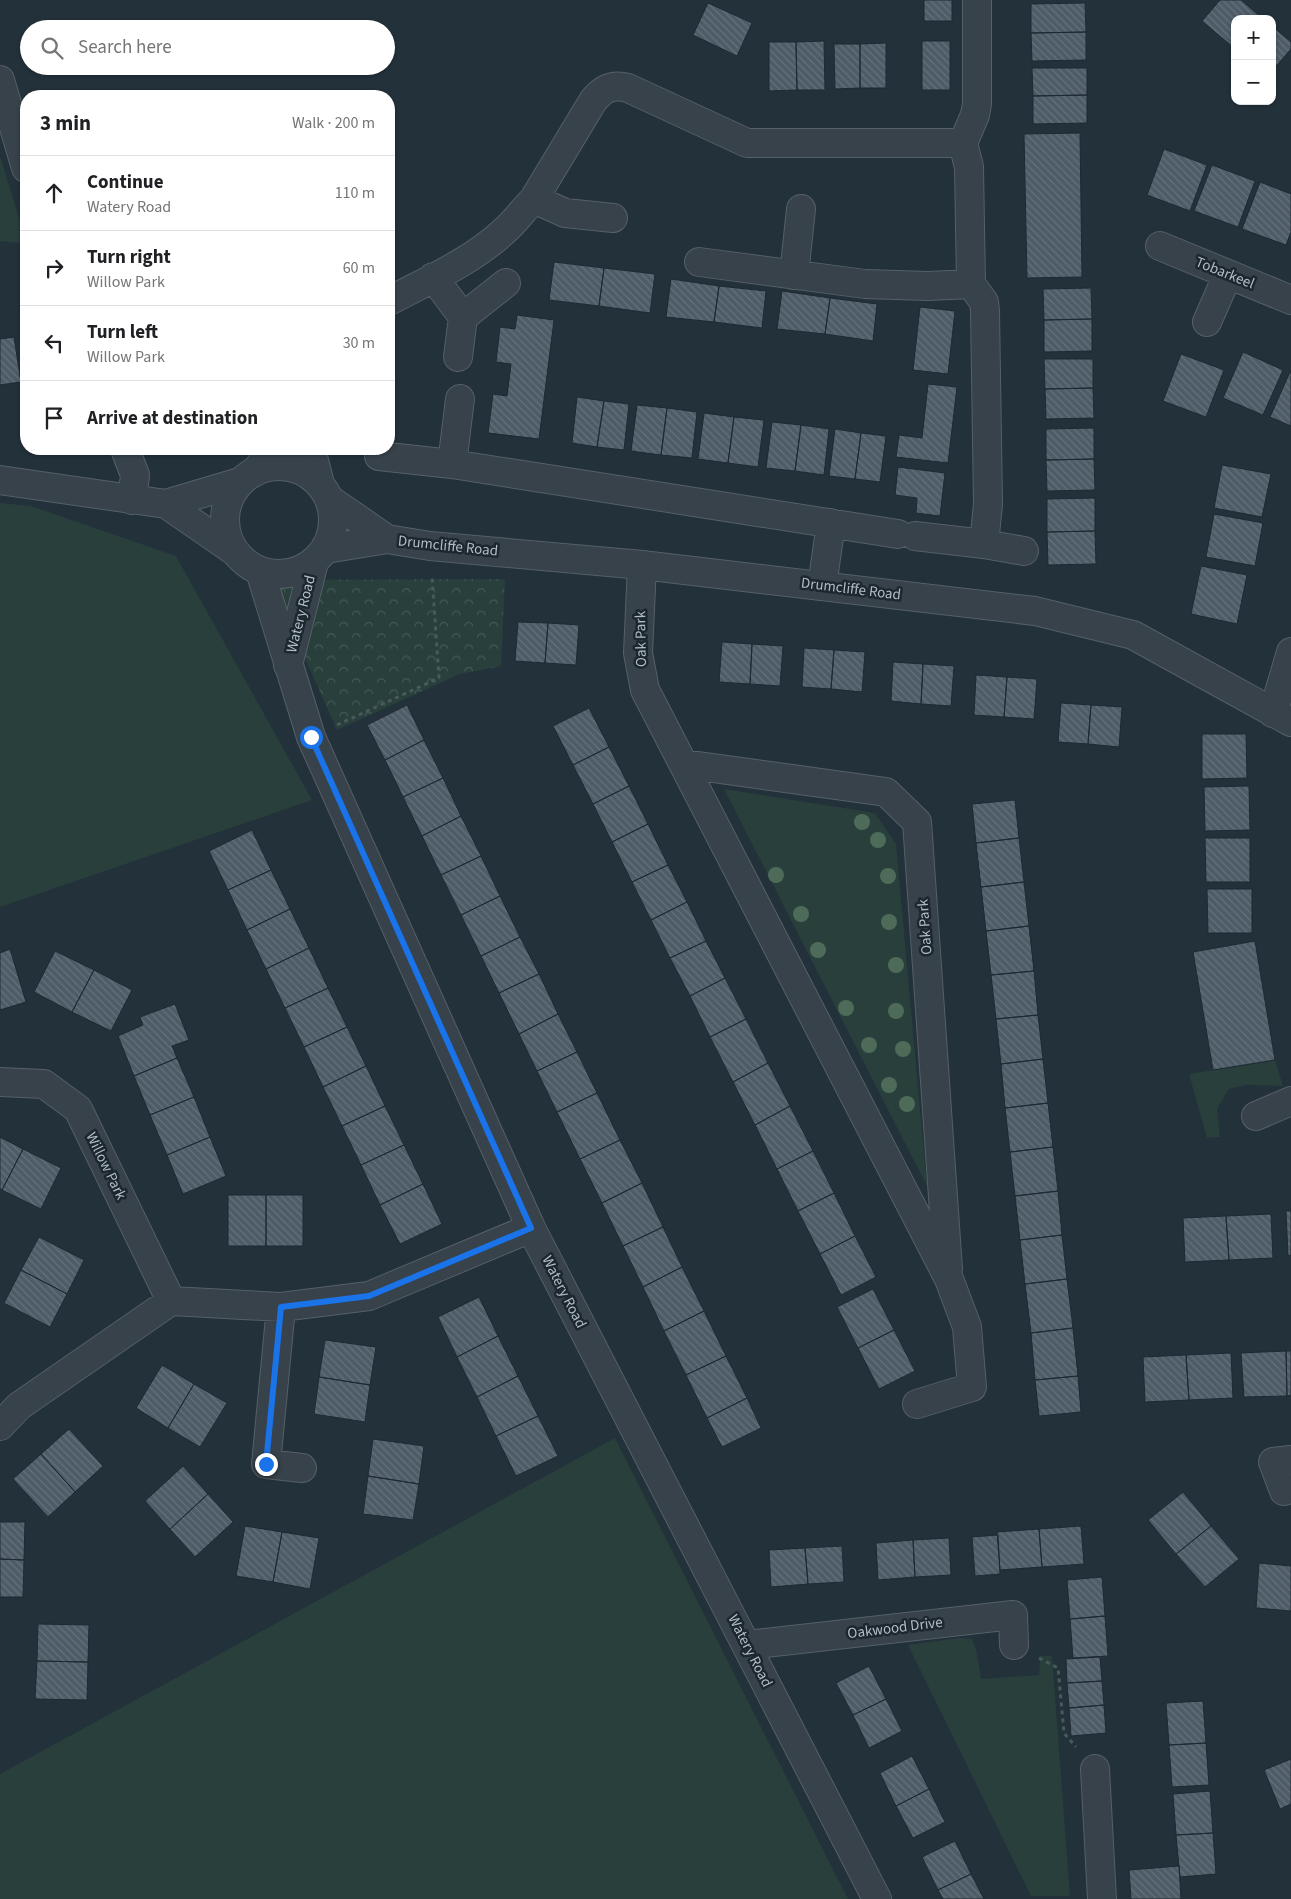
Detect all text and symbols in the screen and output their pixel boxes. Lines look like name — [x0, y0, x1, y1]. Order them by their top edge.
map controls — [1231, 15, 1276, 105]
button: + — [1231, 15, 1276, 60]
search box — [20, 20, 395, 75]
icon: search — [38, 34, 66, 62]
text: Search here — [78, 34, 172, 61]
button: − — [1231, 60, 1276, 105]
text: 3 min — [40, 108, 91, 138]
text: Walk · 200 m — [292, 112, 375, 134]
text: Continue — [87, 169, 164, 196]
icon: ahead — [40, 179, 68, 207]
text: 110 m — [335, 182, 375, 204]
text: Watery Road — [87, 196, 171, 218]
text: Turn right — [87, 244, 171, 271]
street label: Tobarkeel — [1192, 252, 1258, 294]
icon: right — [40, 254, 68, 282]
text: 60 m — [343, 257, 375, 279]
text: Willow Park — [87, 271, 165, 293]
text: Turn left — [87, 319, 158, 346]
icon: left — [40, 329, 68, 357]
text: 30 m — [343, 332, 375, 354]
text: Willow Park — [87, 346, 165, 368]
icon: arrive — [40, 404, 68, 432]
text: Arrive at destination — [87, 405, 258, 432]
street label: Drumcliffe Road — [397, 530, 499, 562]
street label: Drumcliffe Road — [800, 572, 902, 606]
street label: Watery Road — [281, 573, 321, 655]
street label: Oak Park — [630, 610, 652, 667]
route start — [300, 726, 323, 749]
street label: Oak Park — [913, 898, 937, 956]
street label: Willow Park — [81, 1129, 132, 1204]
street label: Watery Road — [537, 1252, 591, 1332]
route end — [255, 1453, 278, 1476]
street label: Watery Road — [723, 1611, 777, 1691]
street label: Oakwood Drive — [846, 1612, 944, 1644]

